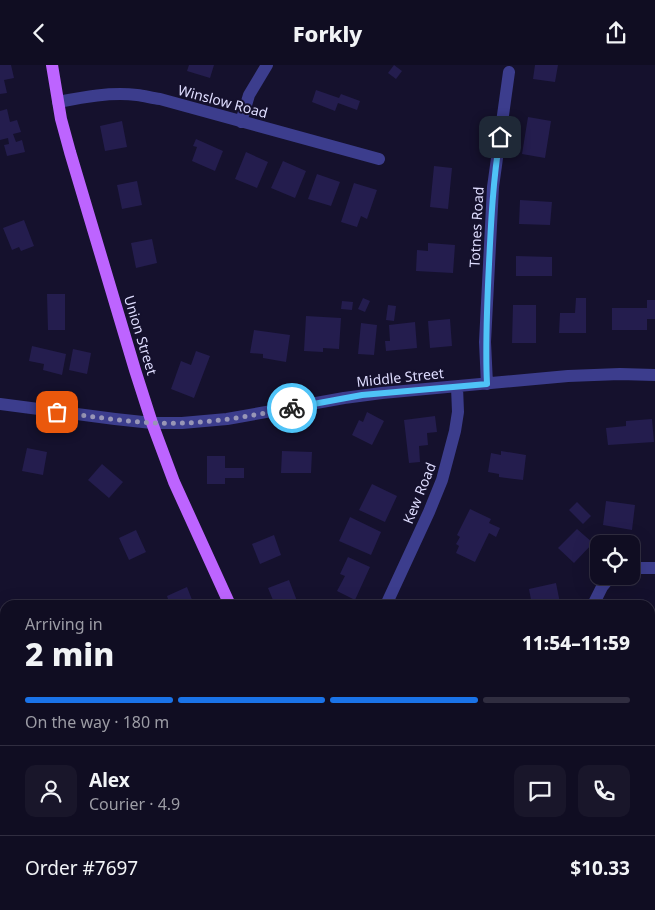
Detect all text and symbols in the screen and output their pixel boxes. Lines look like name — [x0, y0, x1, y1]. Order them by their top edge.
text: Forkly — [293, 18, 362, 48]
icon: back — [25, 19, 53, 47]
icon: share — [602, 19, 630, 47]
street label: Winslow Road — [176, 80, 270, 122]
pin — [479, 116, 521, 158]
icon: home — [486, 123, 514, 151]
street label: Totnes Road — [464, 186, 488, 268]
street label: Union Street — [120, 293, 162, 377]
street label: Middle Street — [355, 363, 445, 391]
courier — [267, 383, 317, 433]
pin — [36, 391, 78, 433]
icon: bike — [278, 394, 306, 422]
icon: bag — [43, 398, 71, 426]
street label: Kew Road — [398, 460, 440, 526]
map controls — [590, 535, 640, 585]
button: locate — [590, 535, 640, 585]
text: Arriving in — [25, 613, 103, 635]
text: 11:54–11:59 — [522, 630, 630, 656]
text: 2 min — [25, 632, 114, 675]
text: On the way · 180 m — [25, 711, 169, 733]
button: person — [25, 765, 77, 817]
button: chat — [514, 765, 566, 817]
button: phone — [578, 765, 630, 817]
text: Alex — [89, 767, 130, 793]
text: Courier · 4.9 — [89, 793, 180, 815]
text: Order #7697 — [25, 855, 138, 881]
text: $10.33 — [570, 855, 630, 881]

